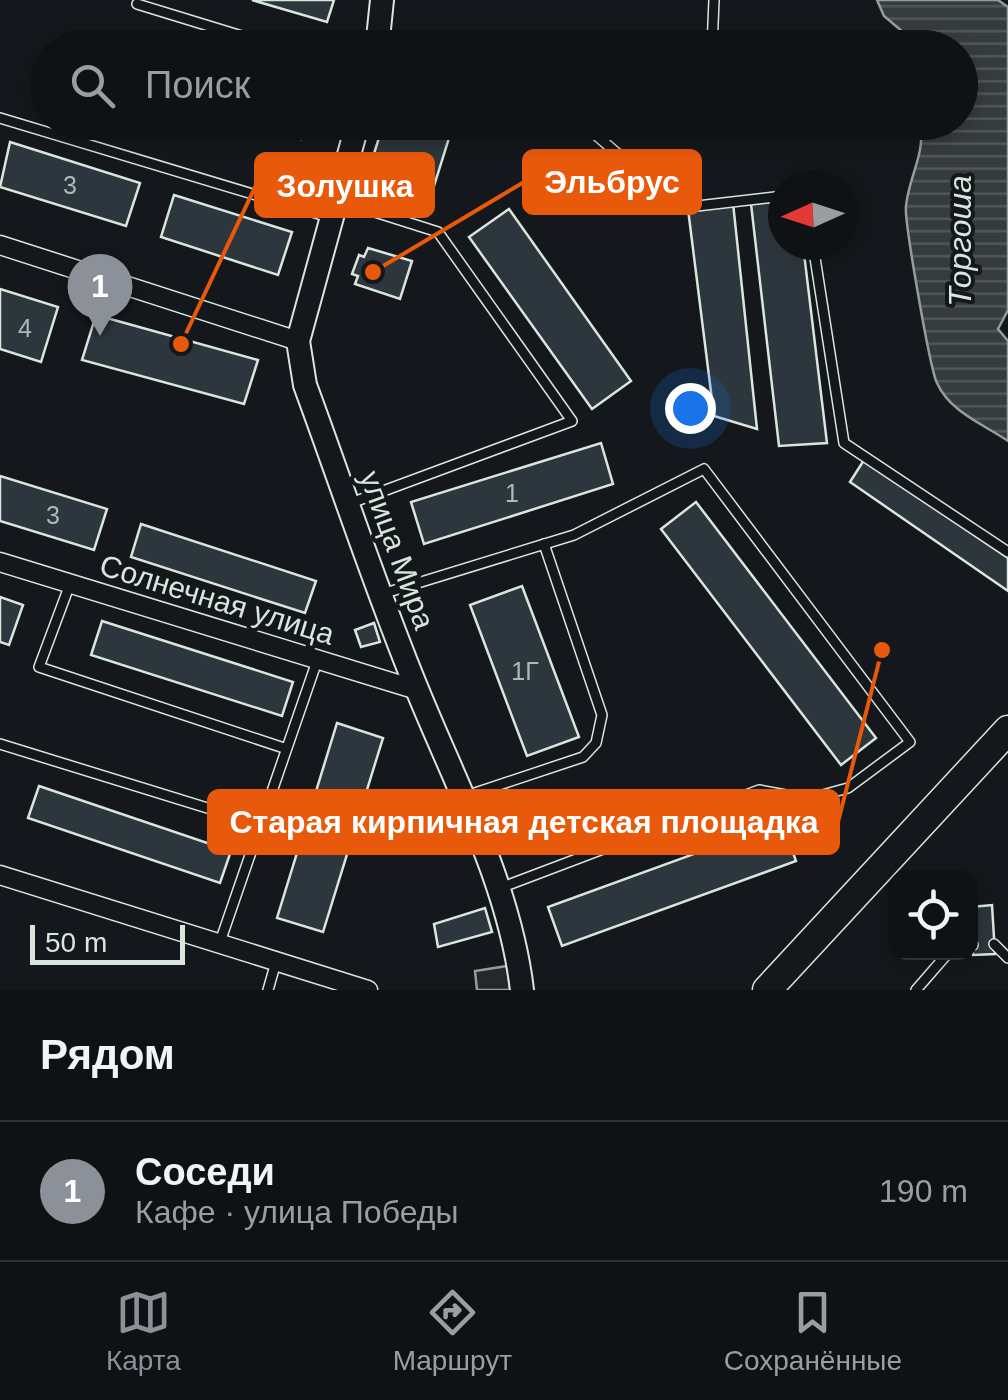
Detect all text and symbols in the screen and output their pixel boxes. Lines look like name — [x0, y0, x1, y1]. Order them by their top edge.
search box — [30, 30, 978, 140]
icon: search — [65, 58, 120, 113]
text: Поиск — [145, 64, 250, 106]
callout: Эльбрус — [524, 151, 700, 213]
callout: Золушка — [256, 154, 433, 216]
text: Эльбрус — [544, 164, 680, 200]
text: Золушка — [277, 168, 414, 204]
north arrow — [768, 170, 858, 260]
house number: 3 — [63, 171, 77, 199]
water label: Торгоша — [942, 175, 978, 307]
pin: 1 — [68, 254, 132, 336]
house number: 4 — [18, 314, 32, 342]
your location — [665, 383, 716, 434]
street label: улица Мира — [354, 466, 441, 634]
house number: 1 — [505, 479, 519, 507]
house number: 3 — [46, 501, 60, 529]
street label: Солнечная улица — [96, 548, 339, 651]
house number: 1Г — [511, 657, 539, 685]
callout: Старая кирпичная детская площадка — [209, 791, 838, 853]
text: Старая кирпичная детская площадка — [229, 804, 819, 840]
map controls — [888, 870, 978, 960]
button: locate — [888, 870, 978, 960]
scale bar — [30, 920, 185, 964]
text: 50 m — [45, 927, 107, 958]
text: Рядом — [40, 1031, 175, 1078]
text: Соседи — [135, 1151, 275, 1193]
text: 1 — [64, 1173, 81, 1209]
text: 190 m — [879, 1173, 968, 1209]
text: Кафе · улица Победы — [135, 1194, 458, 1230]
tab: Карта — [106, 1285, 181, 1377]
tab: Маршрут — [393, 1285, 512, 1377]
tab: Сохранённые — [724, 1285, 902, 1377]

